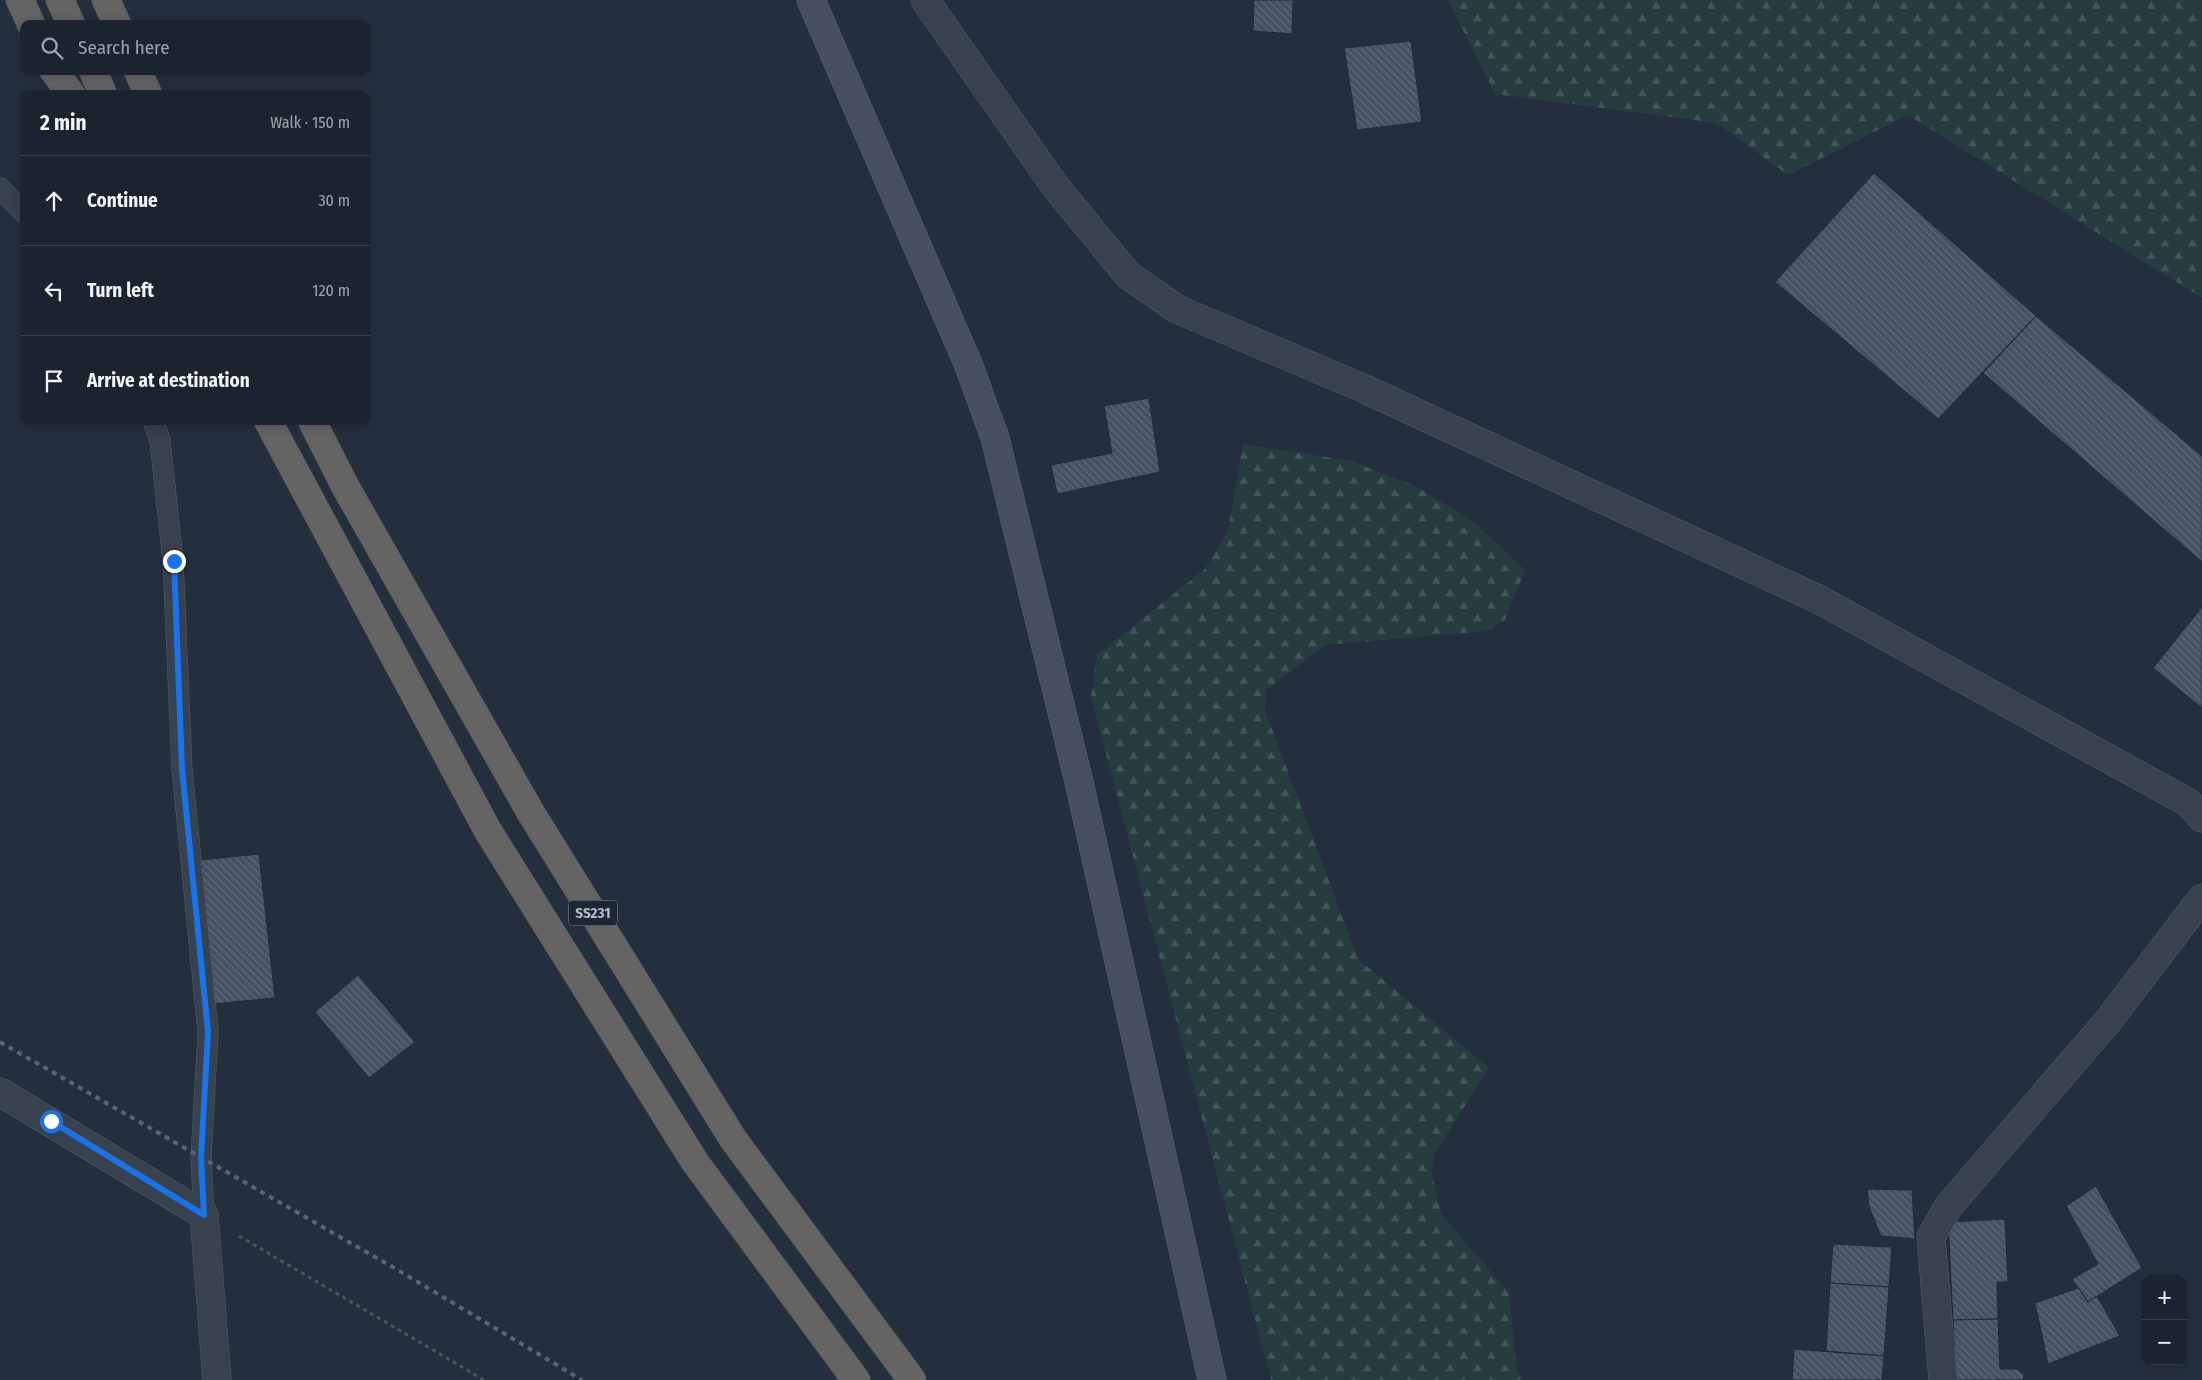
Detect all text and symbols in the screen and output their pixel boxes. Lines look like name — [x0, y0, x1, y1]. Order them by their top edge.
search box — [20, 20, 370, 75]
icon: search — [38, 34, 66, 62]
text: Search here — [78, 36, 170, 59]
text: 2 min — [40, 110, 87, 136]
text: Walk · 150 m — [270, 113, 350, 132]
icon: ahead — [40, 187, 68, 215]
text: Continue — [87, 189, 158, 212]
text: 30 m — [318, 191, 350, 210]
icon: left — [40, 277, 68, 305]
text: Turn left — [87, 279, 154, 302]
text: 120 m — [312, 281, 350, 300]
icon: arrive — [40, 367, 68, 395]
text: Arrive at destination — [87, 369, 250, 392]
route end — [163, 550, 186, 573]
road number: SS231 — [569, 900, 617, 926]
route start — [40, 1110, 63, 1133]
map controls — [2142, 1275, 2187, 1365]
button: + — [2142, 1275, 2187, 1320]
button: − — [2142, 1320, 2187, 1365]

